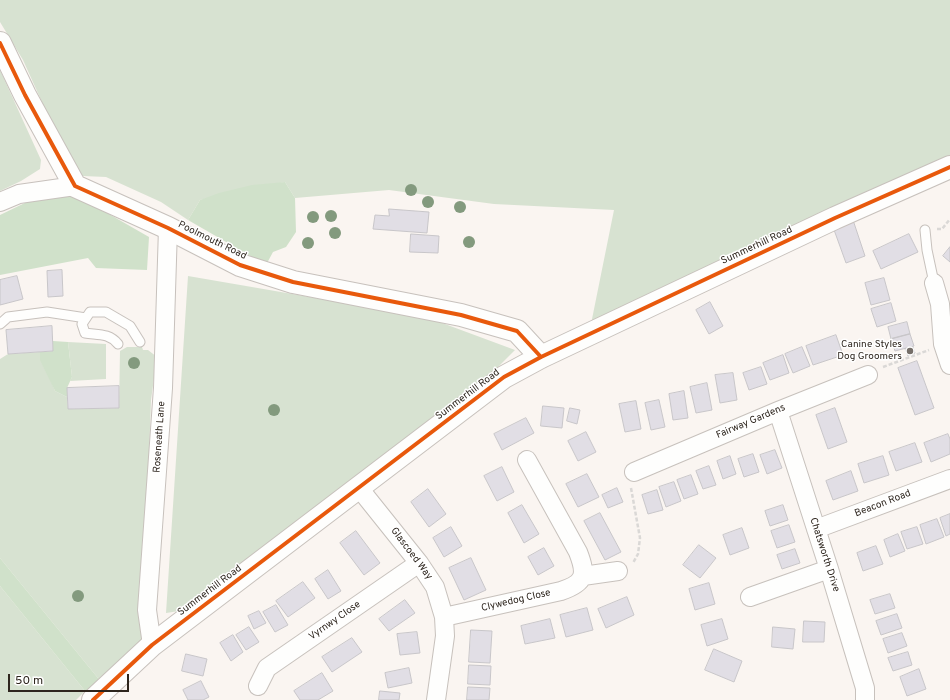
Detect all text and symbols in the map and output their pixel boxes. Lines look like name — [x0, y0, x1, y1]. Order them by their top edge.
street label: Poolmouth Road — [176, 219, 248, 263]
street label: Summerhill Road — [720, 224, 794, 268]
place label: Canine Styles Dog Groomers — [837, 339, 902, 362]
marker: Canine Styles Dog Groomers — [905, 346, 915, 356]
street label: Summerhill Road — [434, 367, 502, 423]
street label: Roseneath Lane — [152, 401, 168, 473]
street label: Fairway Gardens — [715, 402, 787, 442]
street label: Beacon Road — [853, 488, 913, 520]
street label: Chatsworth Drive — [806, 516, 842, 594]
street label: Glascoed Way — [387, 525, 435, 583]
street label: Summerhill Road — [176, 563, 244, 619]
street label: Clywedog Close — [480, 587, 552, 615]
street label: Vyrnwy Close — [307, 599, 363, 643]
scale bar — [10, 666, 131, 692]
text: 50 m — [15, 673, 43, 689]

